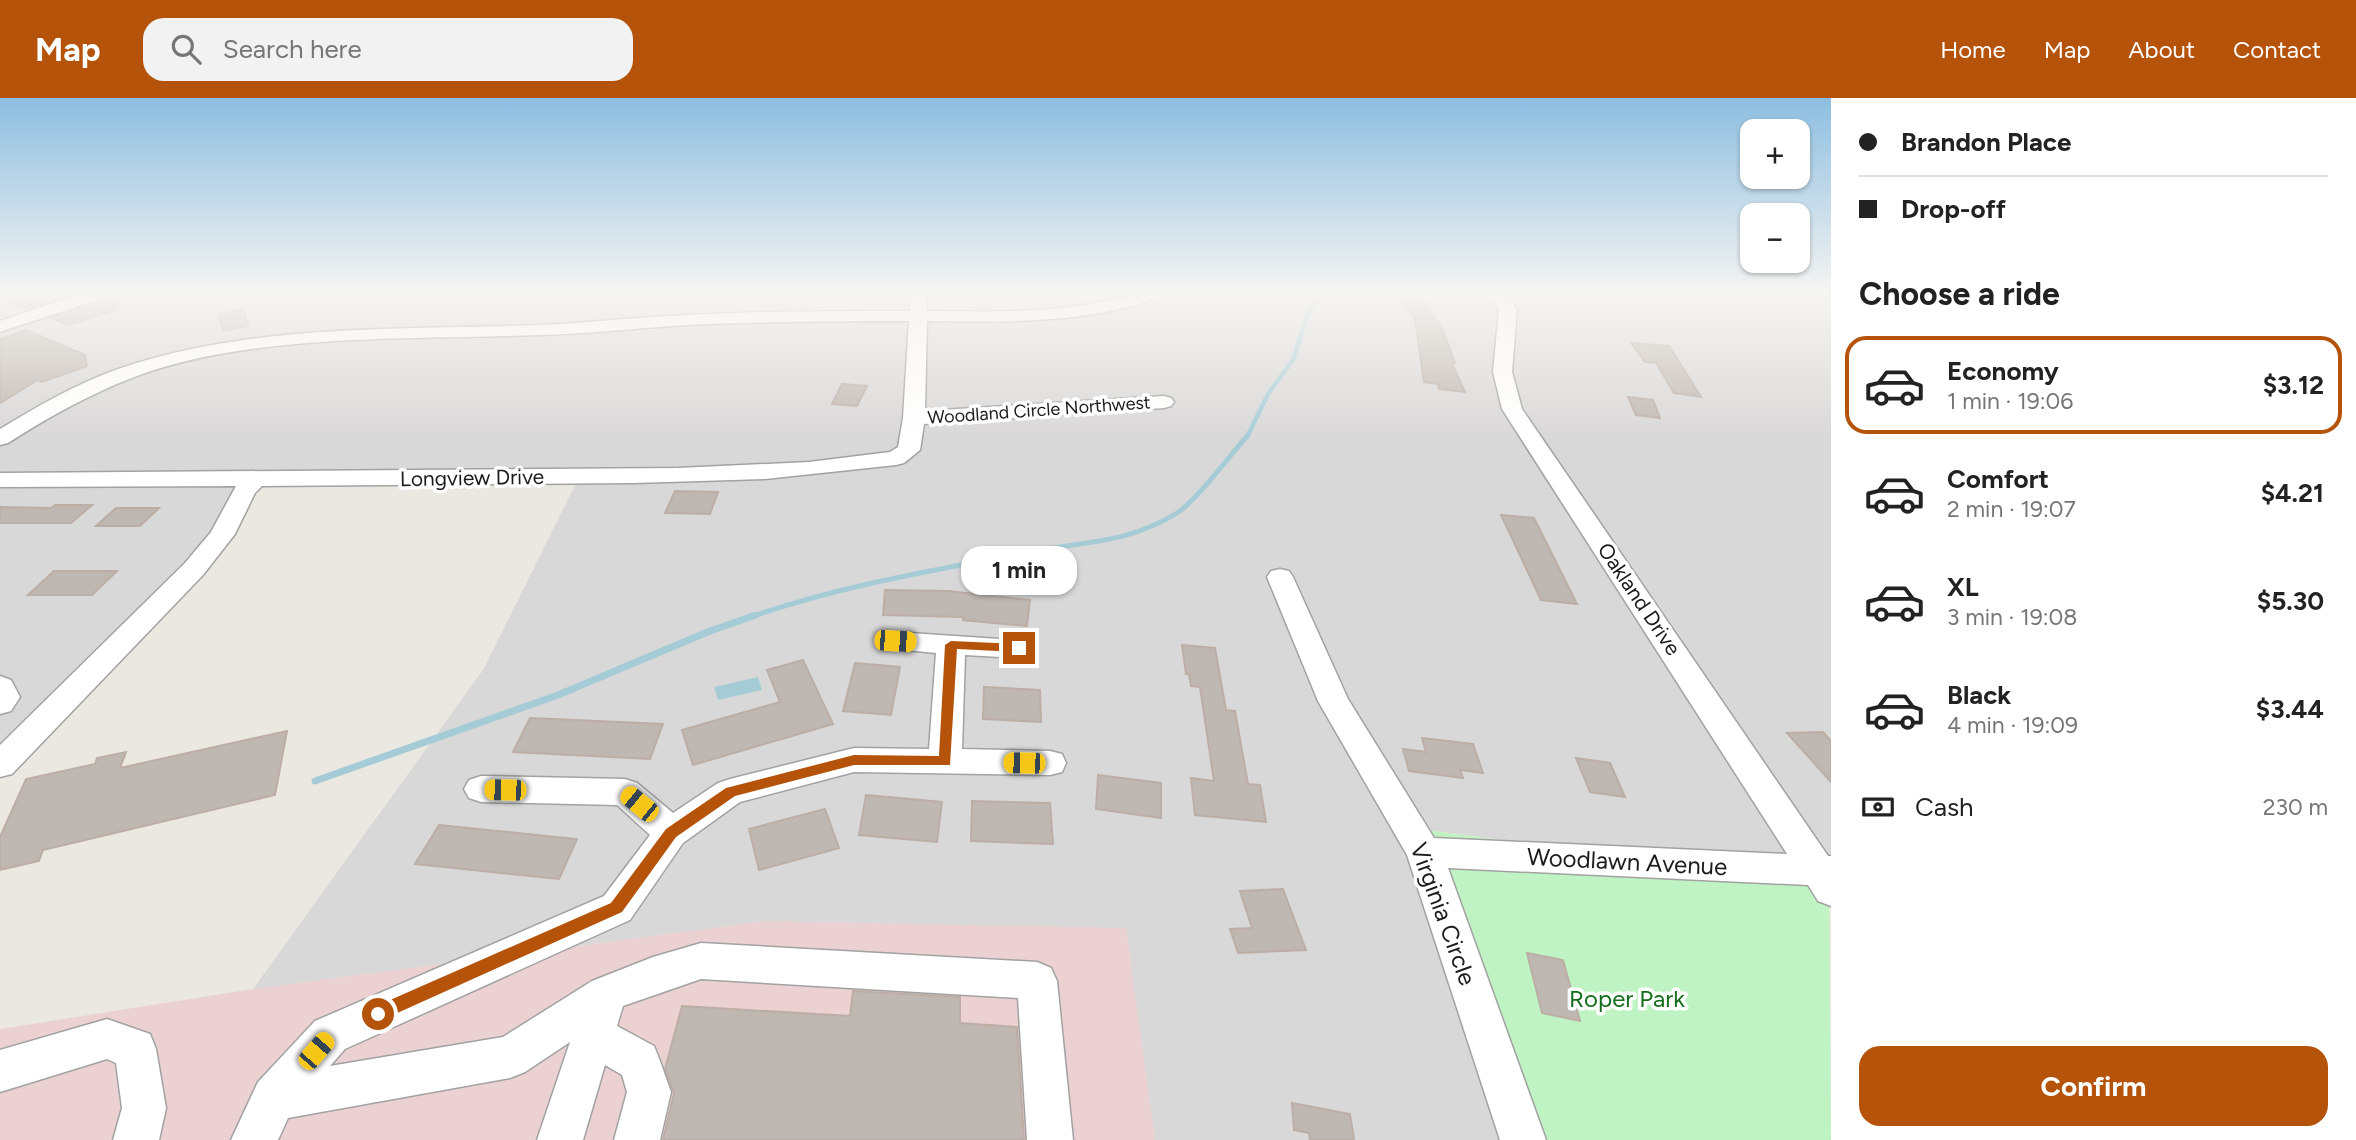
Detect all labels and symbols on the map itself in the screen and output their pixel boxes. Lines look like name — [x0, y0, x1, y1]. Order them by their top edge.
street label: Woodland Circle Northwest — [927, 391, 1151, 429]
street label: Longview Drive — [400, 464, 544, 491]
street label: Oakland Drive — [1593, 538, 1686, 660]
callout: 1 min — [961, 546, 1077, 596]
car — [874, 629, 917, 653]
route end — [1003, 632, 1035, 664]
car — [1003, 752, 1046, 774]
car — [484, 779, 527, 801]
car — [617, 783, 662, 825]
street label: Virginia Circle — [1404, 839, 1483, 989]
street label: Woodlawn Avenue — [1526, 842, 1728, 881]
park label: Roper Park — [1569, 984, 1685, 1013]
route start — [362, 998, 394, 1030]
car — [295, 1028, 338, 1074]

